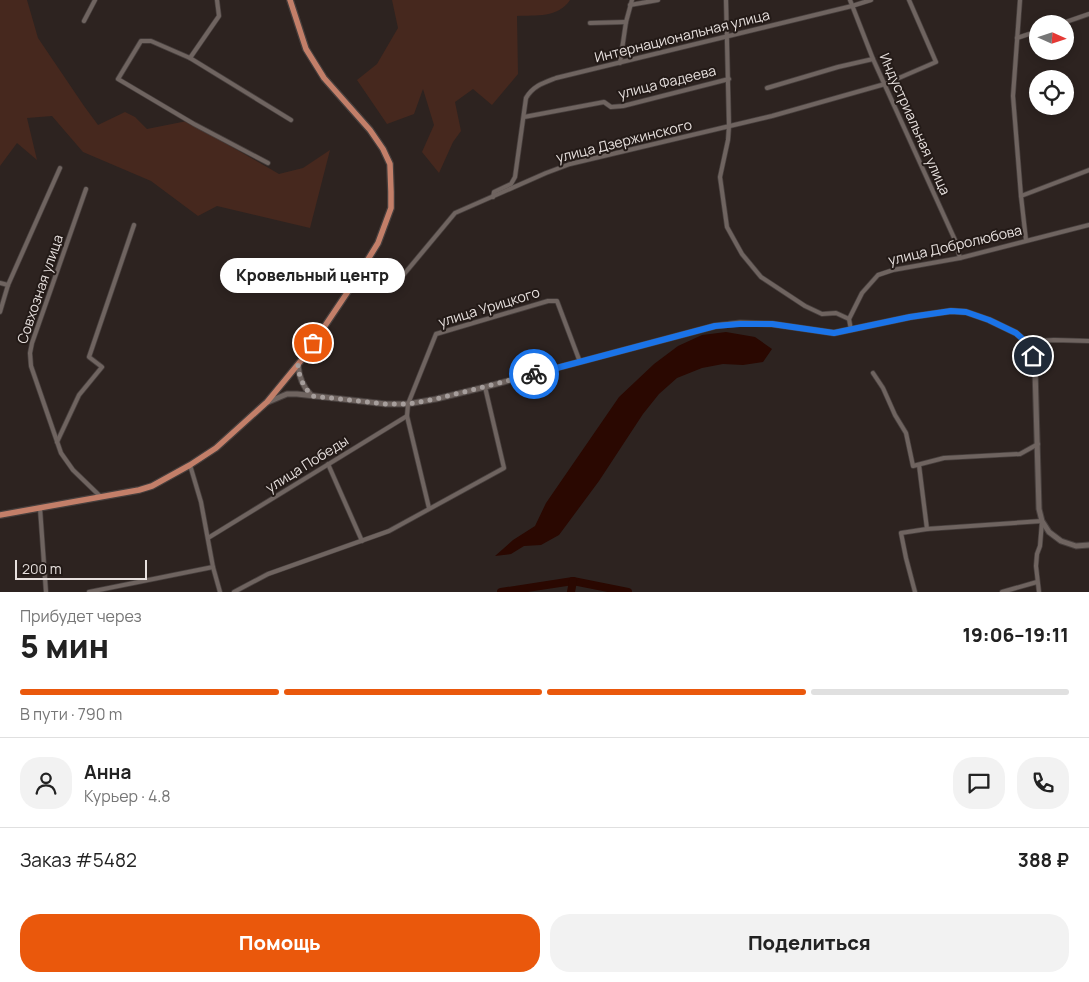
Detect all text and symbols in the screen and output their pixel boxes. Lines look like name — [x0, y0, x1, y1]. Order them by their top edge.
street label: Интернациональная улица — [592, 5, 771, 66]
north arrow — [1029, 15, 1074, 60]
map controls — [1029, 15, 1074, 115]
street label: Индустриальная улица — [876, 50, 955, 198]
street label: улица Фадеева — [616, 60, 718, 103]
button: locate — [1029, 70, 1074, 115]
street label: улица Дзержинского — [554, 114, 694, 167]
street label: улица Добролюбова — [886, 220, 1024, 269]
street label: Совхозная улица — [12, 232, 67, 346]
callout: Кровельный центр — [220, 258, 406, 293]
text: Кровельный центр — [236, 264, 389, 286]
street label: улица Урицкого — [436, 282, 542, 331]
pin — [292, 322, 334, 364]
icon: bag — [299, 329, 327, 357]
pin — [1012, 335, 1054, 377]
icon: home — [1019, 342, 1047, 370]
courier — [509, 349, 559, 399]
icon: bike — [520, 360, 548, 388]
street label: улица Победы — [262, 431, 352, 497]
scale bar — [15, 557, 148, 580]
text: 200 m — [22, 559, 62, 578]
text: Прибудет через — [20, 605, 142, 627]
text: 19:06–19:11 — [962, 622, 1069, 648]
text: 5 мин — [20, 624, 109, 668]
text: В пути · 790 m — [20, 703, 122, 725]
button: person — [20, 757, 72, 809]
button: chat — [953, 757, 1005, 809]
button: phone — [1017, 757, 1069, 809]
text: Анна — [84, 759, 131, 785]
text: Курьер · 4.8 — [84, 785, 171, 807]
text: Заказ #5482 — [20, 847, 137, 873]
text: 388 ₽ — [1018, 847, 1069, 873]
button: Помощь — [20, 914, 540, 972]
button: Поделиться — [550, 914, 1069, 972]

